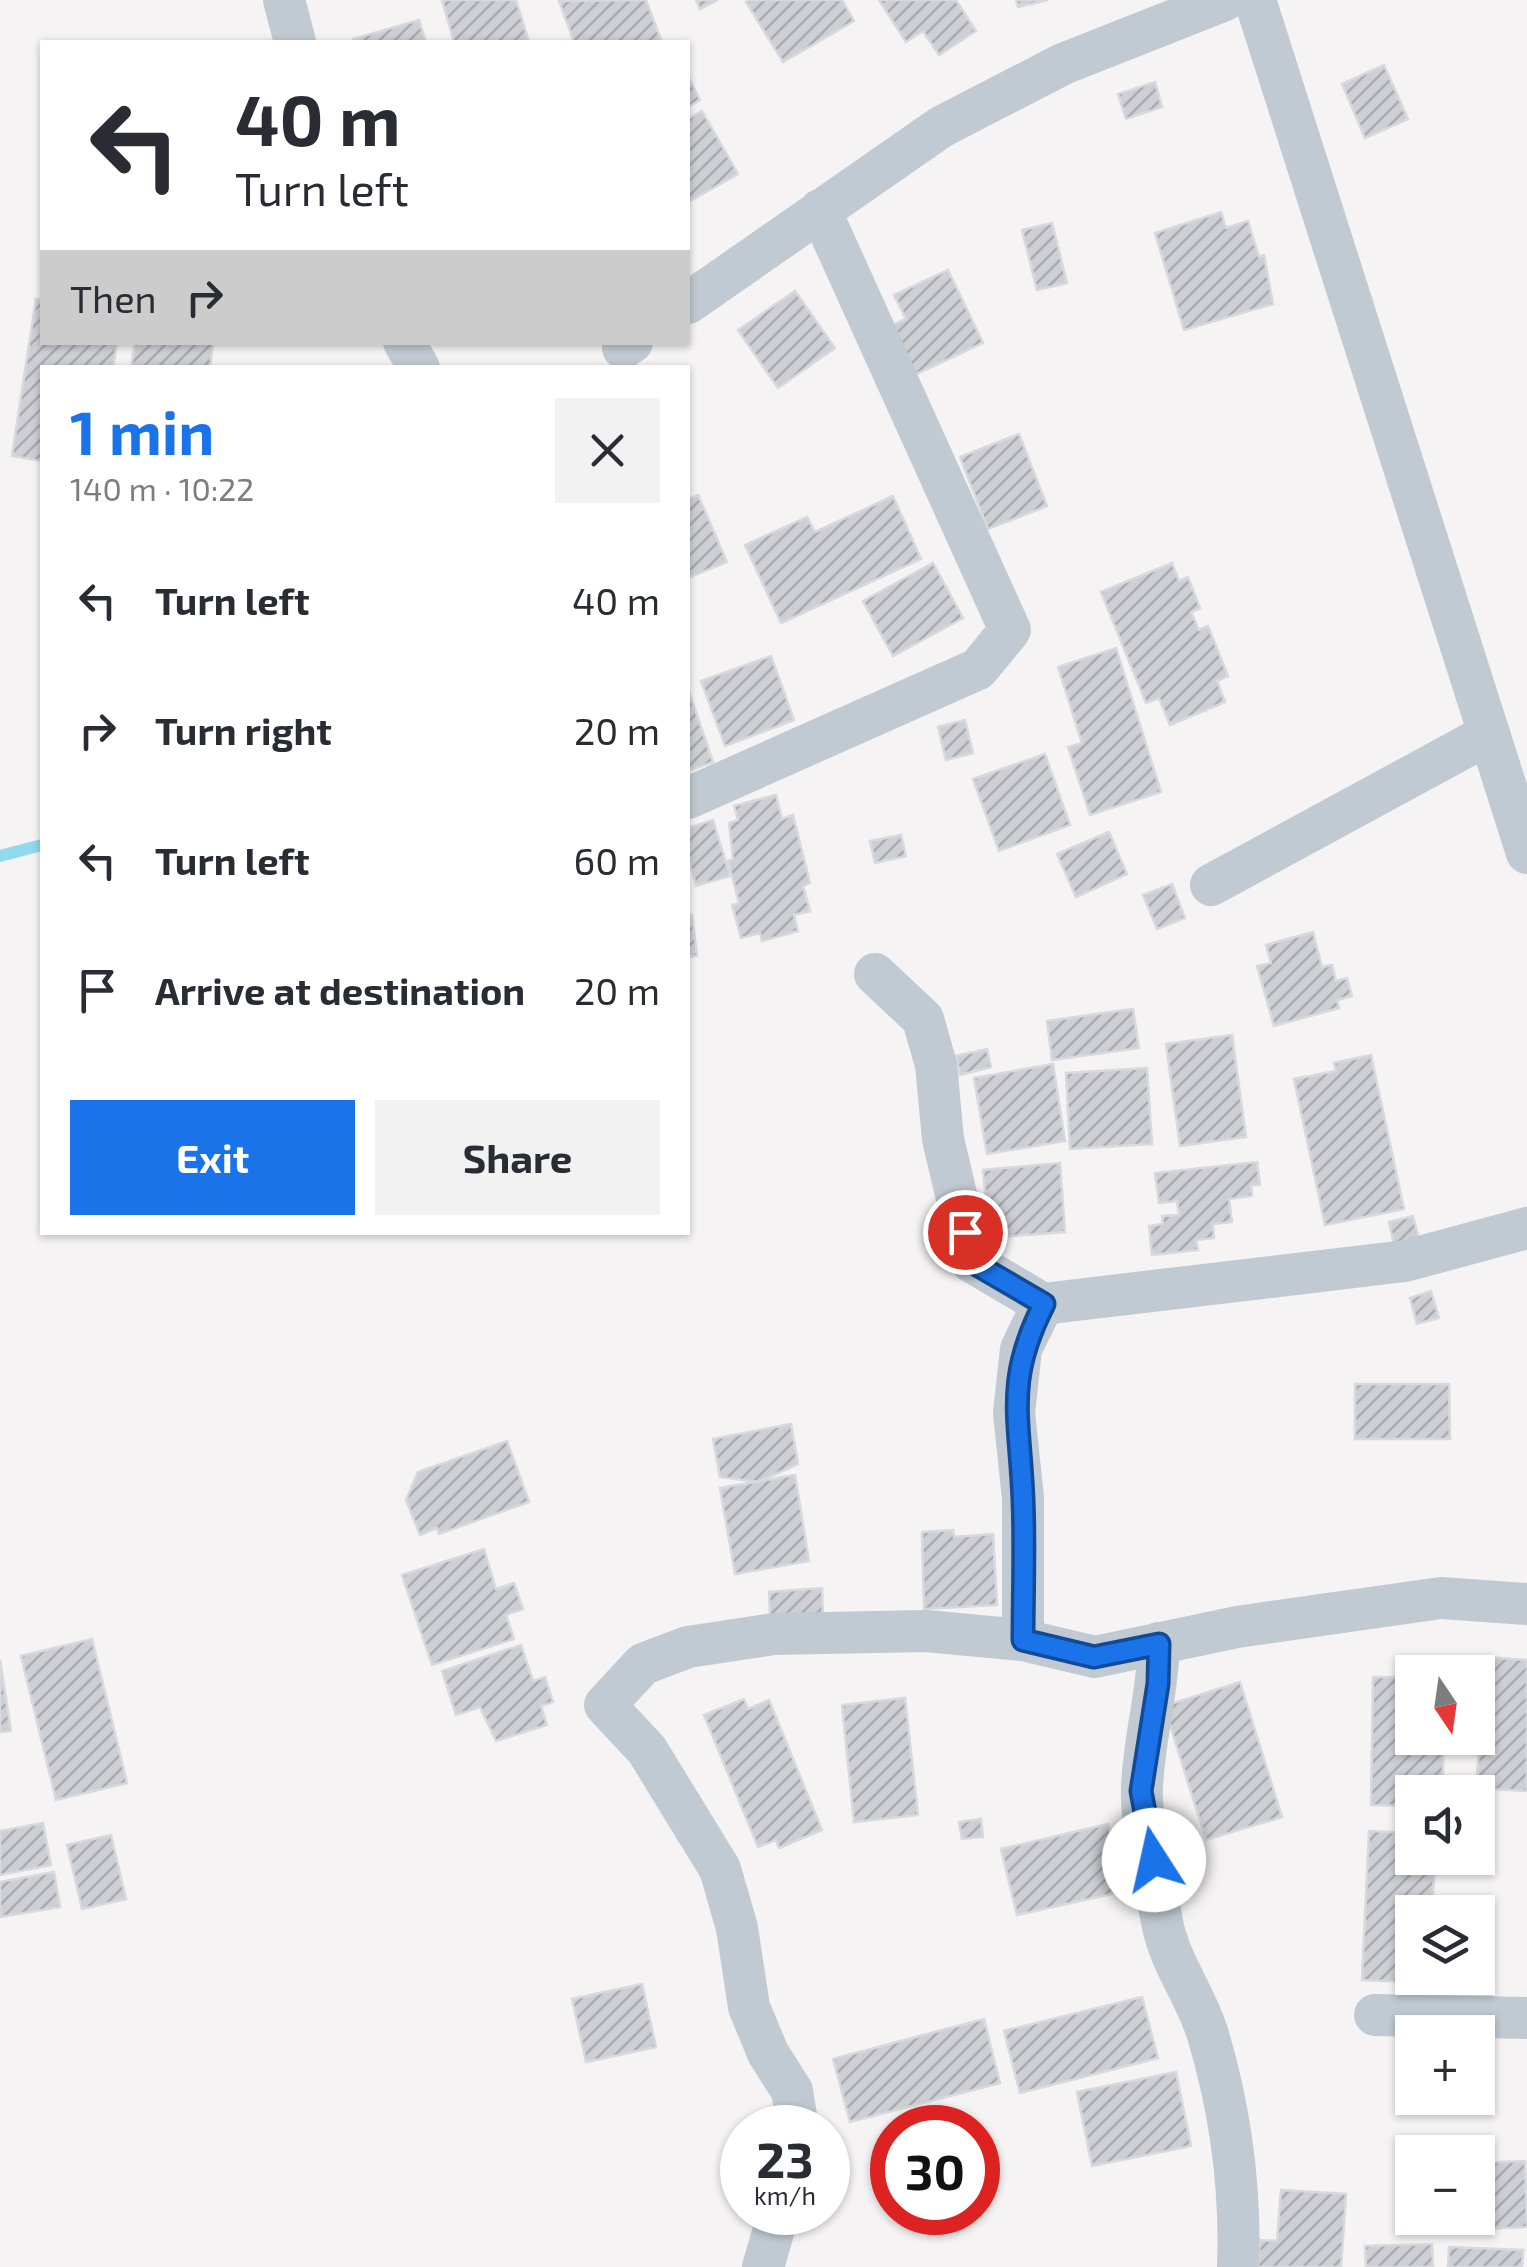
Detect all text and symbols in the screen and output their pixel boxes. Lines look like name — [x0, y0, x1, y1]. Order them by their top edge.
text: 40 m — [235, 76, 401, 160]
icon: left — [70, 80, 200, 210]
text: Turn left — [235, 161, 409, 215]
icon: right — [177, 270, 232, 325]
text: Then — [70, 275, 157, 321]
text: 1 min — [70, 395, 214, 467]
button: close — [555, 398, 660, 503]
text: 140 m · 10:22 — [70, 469, 254, 507]
icon: left — [70, 573, 125, 628]
text: Turn left — [155, 577, 310, 623]
text: 40 m — [572, 577, 660, 623]
icon: right — [70, 703, 125, 758]
text: Turn right — [155, 707, 332, 753]
text: 20 m — [574, 707, 660, 753]
icon: left — [70, 833, 125, 888]
text: Turn left — [155, 837, 310, 883]
text: 60 m — [574, 837, 660, 883]
icon: arrive — [70, 963, 125, 1018]
text: Arrive at destination — [155, 967, 525, 1013]
text: 20 m — [574, 967, 660, 1013]
button: Exit — [70, 1100, 355, 1215]
button: Share — [375, 1100, 660, 1215]
pin — [923, 1190, 1008, 1275]
icon: arrive — [938, 1205, 993, 1260]
north arrow — [1395, 1655, 1495, 1755]
map controls — [1395, 1655, 1495, 2235]
button: sound — [1395, 1775, 1495, 1875]
position arrow — [1102, 1808, 1206, 1912]
button: layers — [1395, 1895, 1495, 1995]
button: + — [1395, 2015, 1495, 2115]
speed limit sign: 30 — [870, 2105, 1000, 2235]
text: 23 — [756, 2128, 814, 2188]
button: − — [1395, 2135, 1495, 2235]
text: km/h — [754, 2180, 816, 2210]

